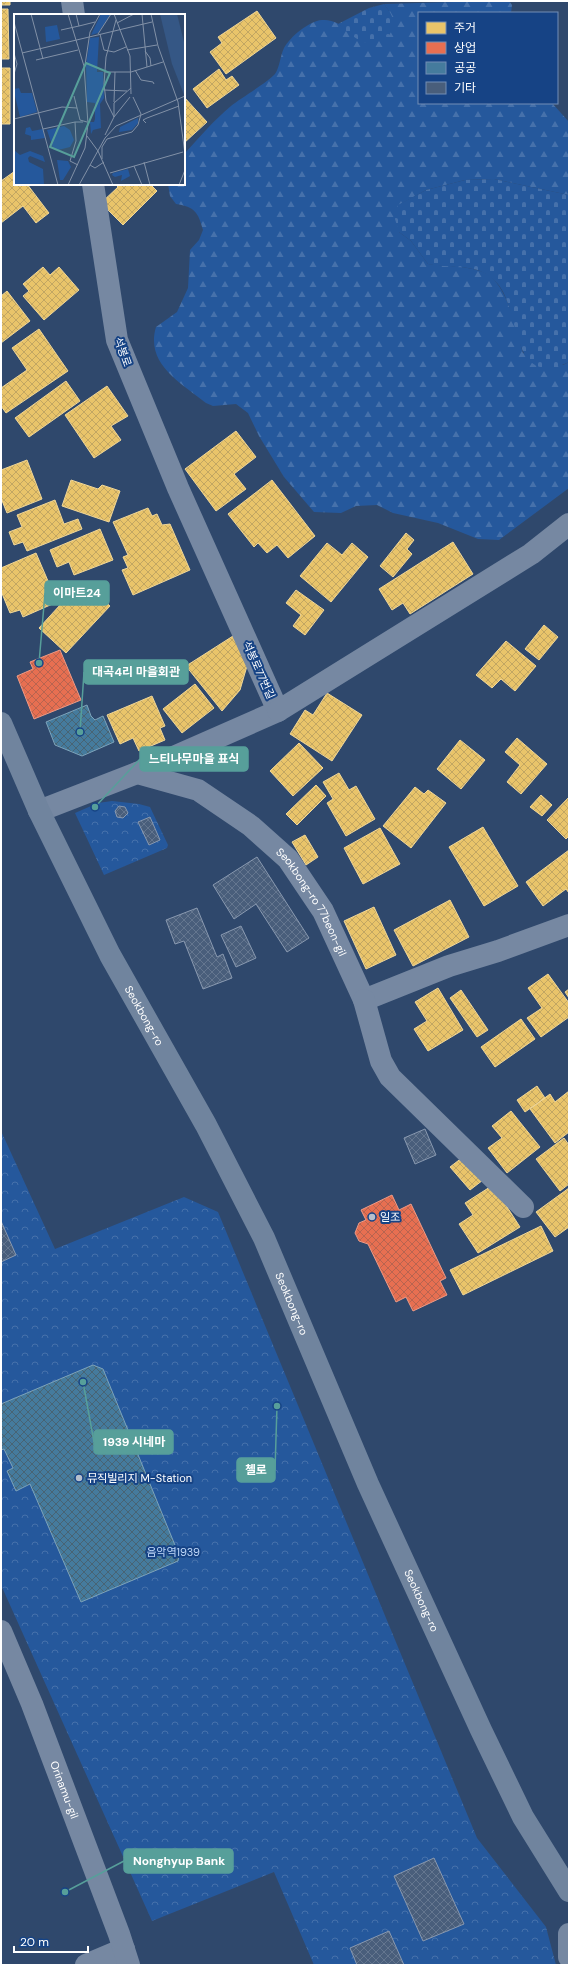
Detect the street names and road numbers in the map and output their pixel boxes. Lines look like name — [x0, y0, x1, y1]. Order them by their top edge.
street label: 석봉로 — [111, 335, 135, 369]
street label: 석봉로77번길 — [240, 639, 278, 701]
street label: Seokbong-ro 77beon-gil — [273, 845, 350, 958]
street label: Seokbong-ro — [122, 983, 167, 1048]
street label: Seokbong-ro — [272, 1270, 311, 1337]
street label: Seokbong-ro — [401, 1567, 442, 1634]
street label: Orinamu-gil — [47, 1759, 82, 1821]

